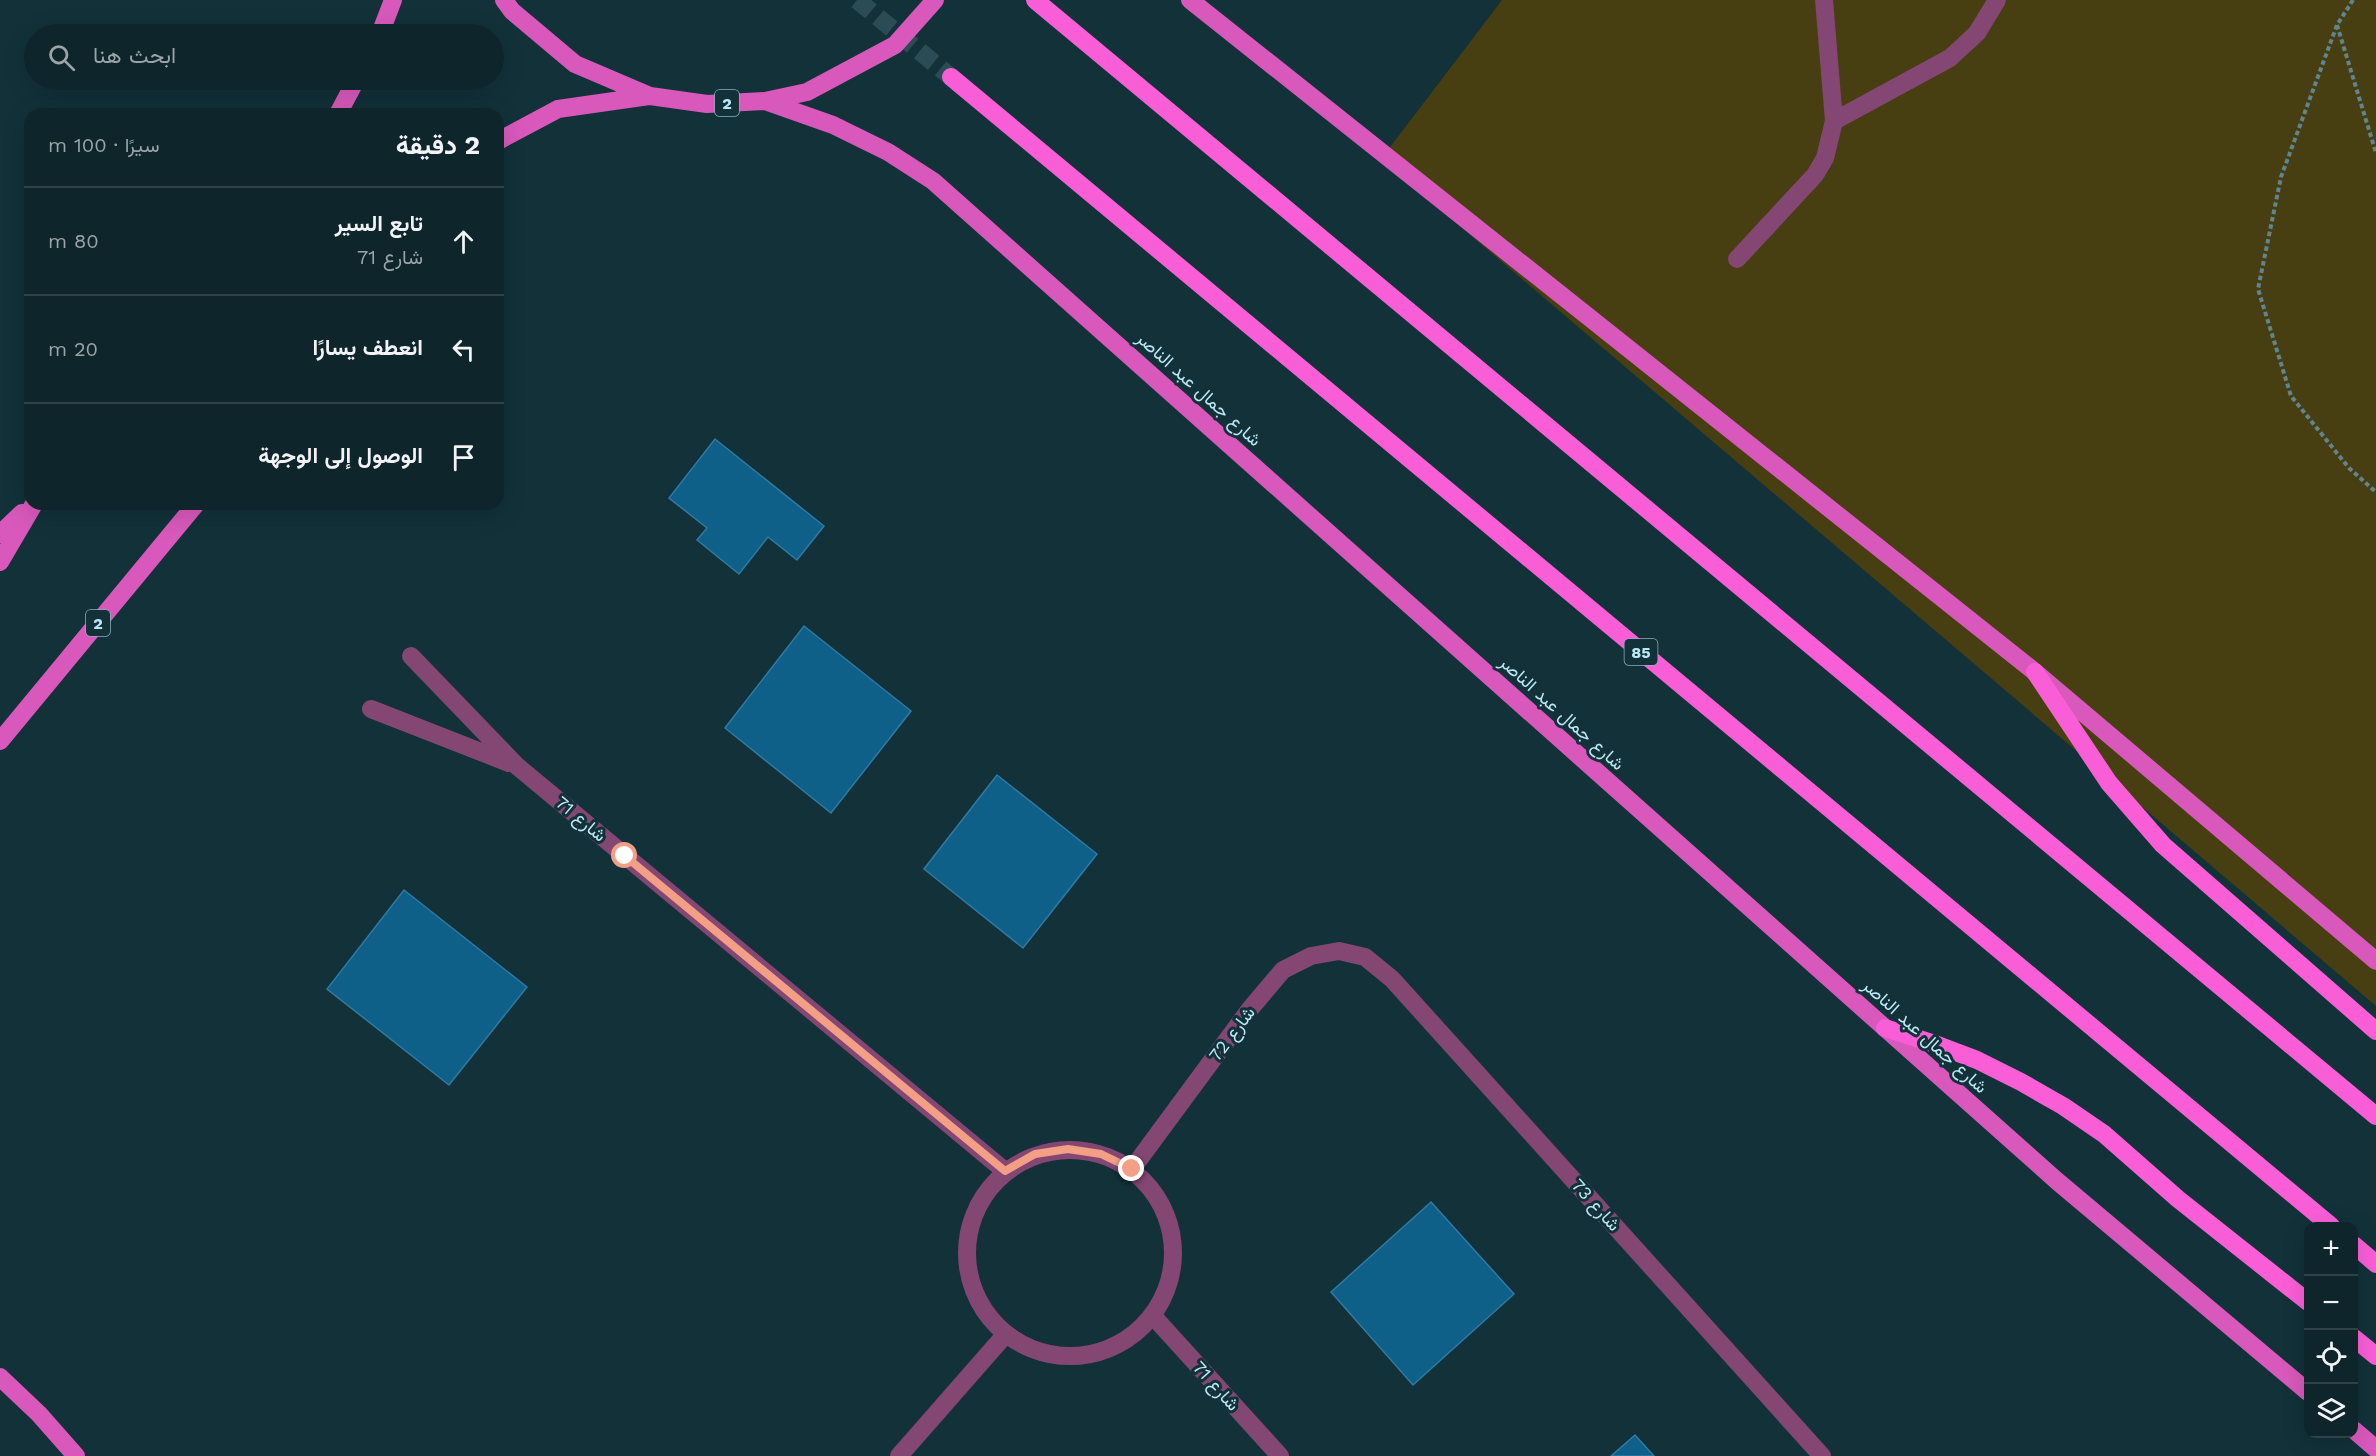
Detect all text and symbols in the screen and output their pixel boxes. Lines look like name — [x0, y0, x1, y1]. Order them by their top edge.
search box — [24, 24, 504, 90]
icon: search — [45, 41, 78, 74]
text: ابحث هنا — [93, 43, 176, 68]
road number: 2 — [715, 90, 739, 116]
text: 2 دقيقة — [396, 130, 480, 160]
text: سيرًا · 100 m — [48, 133, 159, 157]
text: تابع السير — [335, 211, 423, 236]
icon: ahead — [447, 225, 480, 258]
text: 80 m — [48, 229, 99, 253]
text: شارع 71 — [357, 245, 423, 269]
street label: شارع جمال عبد الناصر — [1131, 326, 1266, 452]
icon: left — [447, 333, 480, 366]
text: انعطف يسارًا — [313, 335, 423, 360]
text: 20 m — [48, 337, 98, 361]
icon: arrive — [447, 441, 480, 474]
text: الوصول إلى الوجهة — [258, 443, 423, 468]
road number: 2 — [86, 610, 110, 636]
road number: 85 — [1624, 639, 1658, 665]
street label: شارع جمال عبد الناصر — [1494, 650, 1629, 776]
street label: شارع 71 — [551, 791, 611, 847]
route start — [611, 842, 637, 868]
street label: شارع جمال عبد الناصر — [1857, 973, 1992, 1099]
street label: شارع 72 — [1204, 1002, 1261, 1066]
route end — [1118, 1155, 1144, 1181]
street label: شارع 73 — [1566, 1174, 1625, 1236]
map controls — [2304, 1222, 2358, 1438]
button: + — [2304, 1222, 2358, 1276]
button: − — [2304, 1276, 2358, 1330]
button: locate — [2304, 1330, 2358, 1384]
street label: شارع 71 — [1187, 1357, 1244, 1416]
button: layers — [2304, 1384, 2358, 1438]

